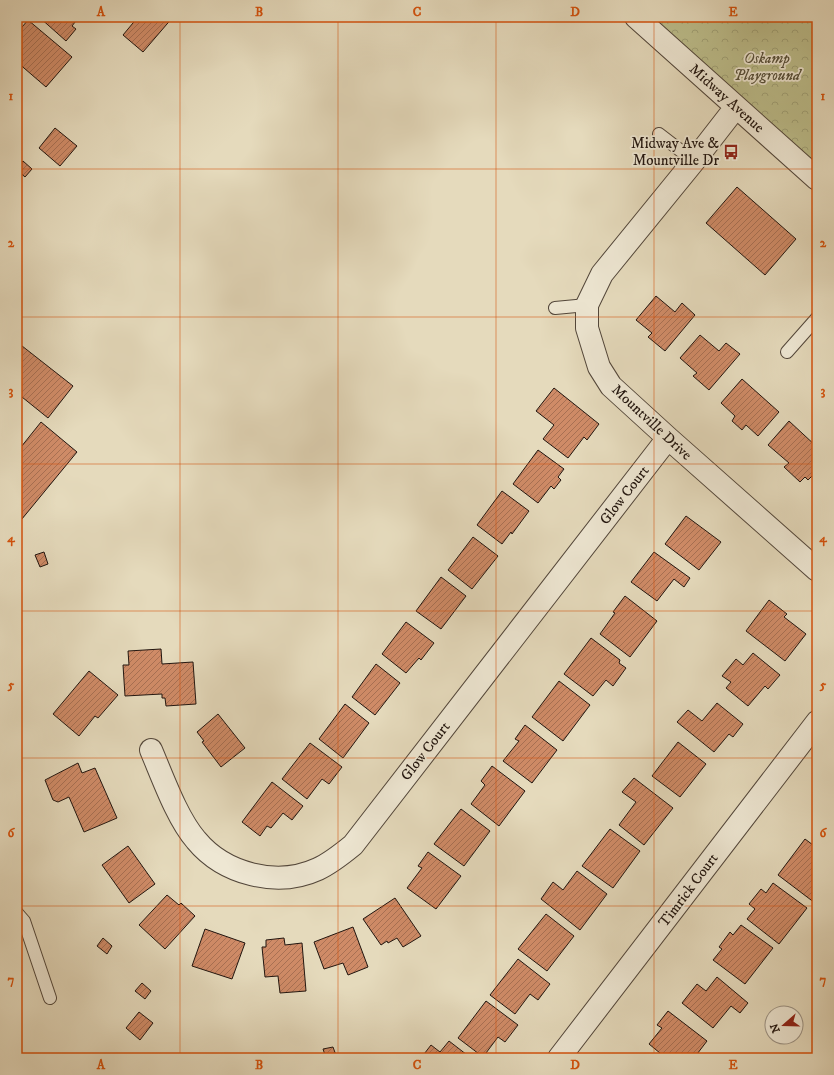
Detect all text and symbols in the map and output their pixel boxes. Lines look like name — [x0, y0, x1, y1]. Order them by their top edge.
text: A — [96, 4, 106, 20]
text: B — [255, 4, 263, 20]
text: C — [413, 4, 422, 20]
text: D — [570, 4, 580, 20]
text: E — [728, 4, 738, 20]
park label: Oskamp Playground — [734, 49, 803, 85]
street label: Midway Avenue — [685, 60, 768, 137]
text: 1 — [9, 88, 14, 104]
text: 1 — [821, 88, 826, 104]
place label: Midway Ave & Mountville Dr — [631, 134, 719, 170]
bus stop icon: Midway Ave & Mountville Dr — [722, 143, 740, 161]
text: 2 — [8, 235, 15, 251]
text: 2 — [820, 235, 827, 251]
street label: Mountville Drive — [608, 380, 696, 464]
text: 3 — [9, 383, 14, 399]
text: 3 — [821, 383, 826, 399]
street label: Glow Court — [595, 462, 654, 529]
text: 4 — [6, 530, 15, 547]
text: 4 — [818, 530, 827, 547]
text: 5 — [7, 677, 15, 693]
text: 5 — [819, 677, 827, 693]
street label: Glow Court — [396, 718, 455, 785]
text: 6 — [8, 825, 16, 841]
text: 6 — [820, 825, 828, 841]
street label: Timrick Court — [654, 849, 723, 931]
text: 7 — [8, 972, 15, 988]
text: 7 — [820, 972, 827, 988]
north arrow — [764, 1005, 804, 1045]
text: N — [767, 1021, 784, 1035]
text: A — [96, 1057, 106, 1073]
text: B — [255, 1057, 263, 1073]
text: C — [413, 1057, 422, 1073]
text: D — [570, 1057, 580, 1073]
text: E — [728, 1057, 738, 1073]

